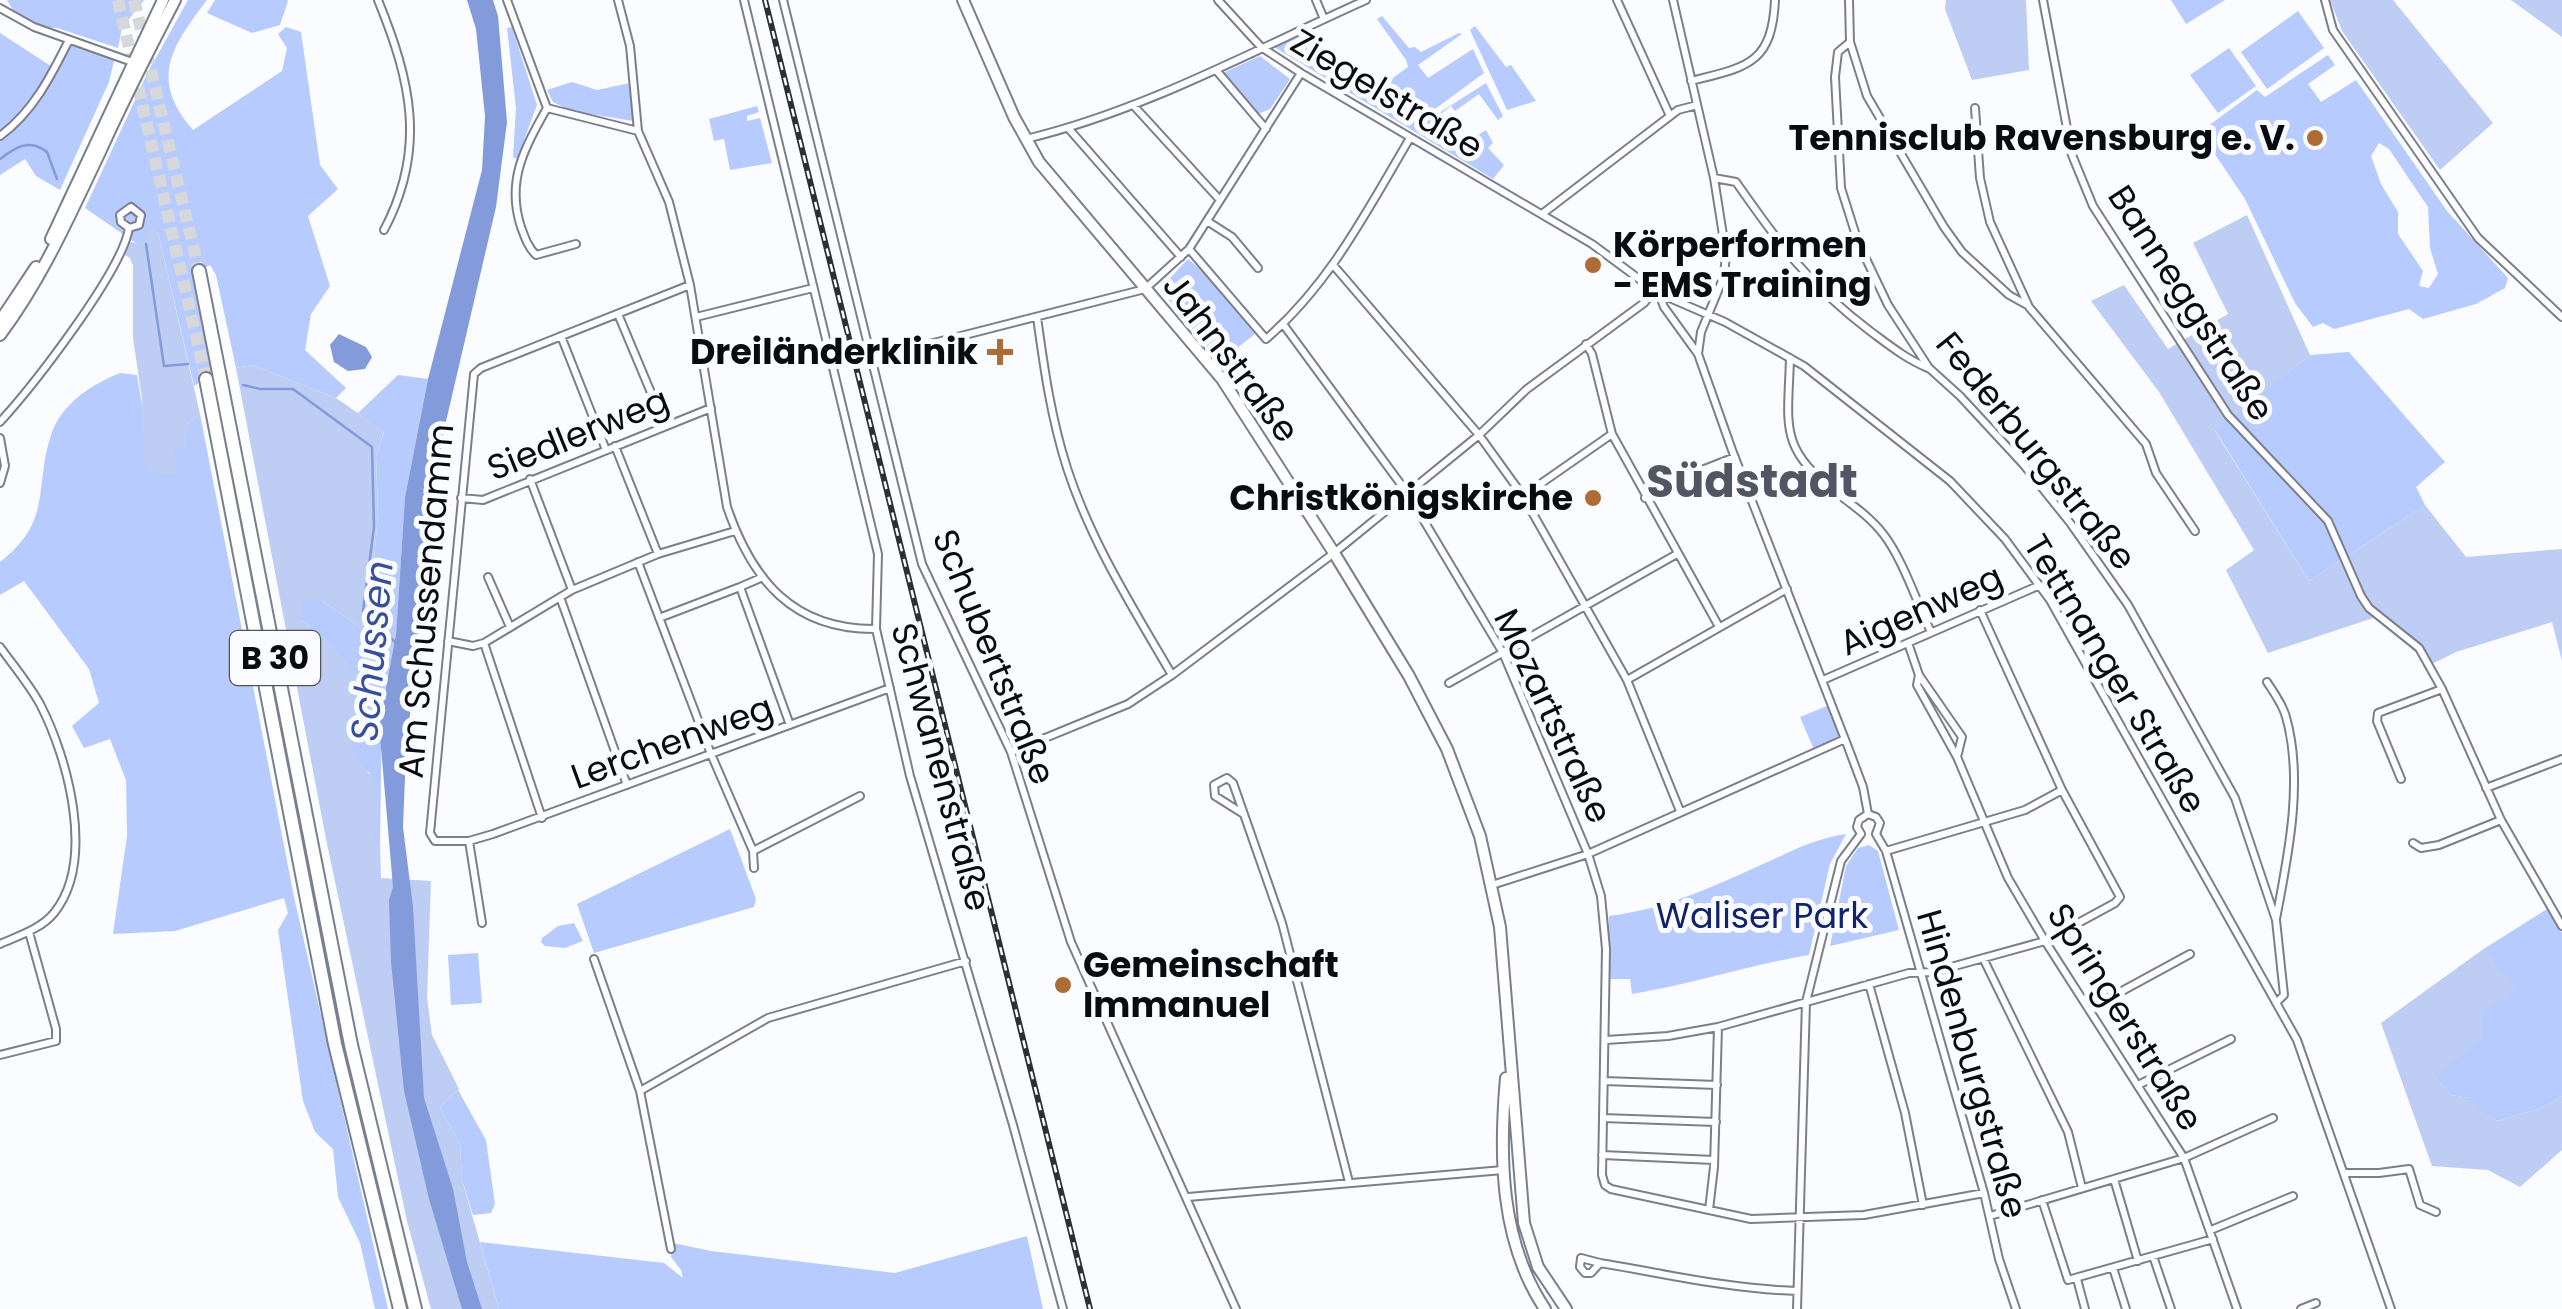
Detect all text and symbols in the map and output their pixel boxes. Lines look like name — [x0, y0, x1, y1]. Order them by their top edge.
street label: Ziegelstraße — [1282, 17, 1493, 170]
place label: Tennisclub Ravensburg e. V. — [1788, 113, 2295, 162]
marker: Tennisclub Ravensburg e. V. — [2304, 127, 2326, 149]
street label: Banneggstraße — [2097, 175, 2286, 430]
place label: Körperformen - EMS Training — [1613, 220, 1872, 309]
marker: Körperformen - EMS Training — [1582, 254, 1604, 276]
street label: Jahnstraße — [1152, 263, 1311, 452]
street label: Federburgstraße — [1925, 321, 2148, 580]
place label: Dreiländerklinik — [690, 327, 978, 376]
marker: Dreiländerklinik — [987, 339, 1013, 365]
street label: Siedlerweg — [480, 375, 676, 492]
street label: Am Schussendamm — [386, 422, 465, 780]
district label: Südstadt — [1646, 450, 1858, 513]
place label: Christkönigskirche — [1229, 473, 1573, 522]
marker: Christkönigskirche — [1582, 487, 1604, 509]
street label: Schubertstraße — [921, 522, 1068, 792]
street label: Tettnanger Straße — [2013, 525, 2218, 823]
street label: Aigenweg — [1831, 552, 2010, 667]
water label: Schussen — [337, 558, 406, 744]
street label: Mozartstraße — [1482, 601, 1625, 831]
street label: Schwanenstraße — [879, 617, 1003, 916]
road number: B 30 — [230, 631, 320, 685]
street label: Lerchenweg — [564, 682, 780, 801]
park label: Waliser Park — [1656, 891, 1868, 940]
street label: Springerstraße — [2036, 894, 2215, 1140]
street label: Hindenburgstraße — [1905, 904, 2040, 1224]
place label: Gemeinschaft Immanuel — [1083, 940, 1339, 1029]
marker: Gemeinschaft Immanuel — [1052, 974, 1074, 996]

